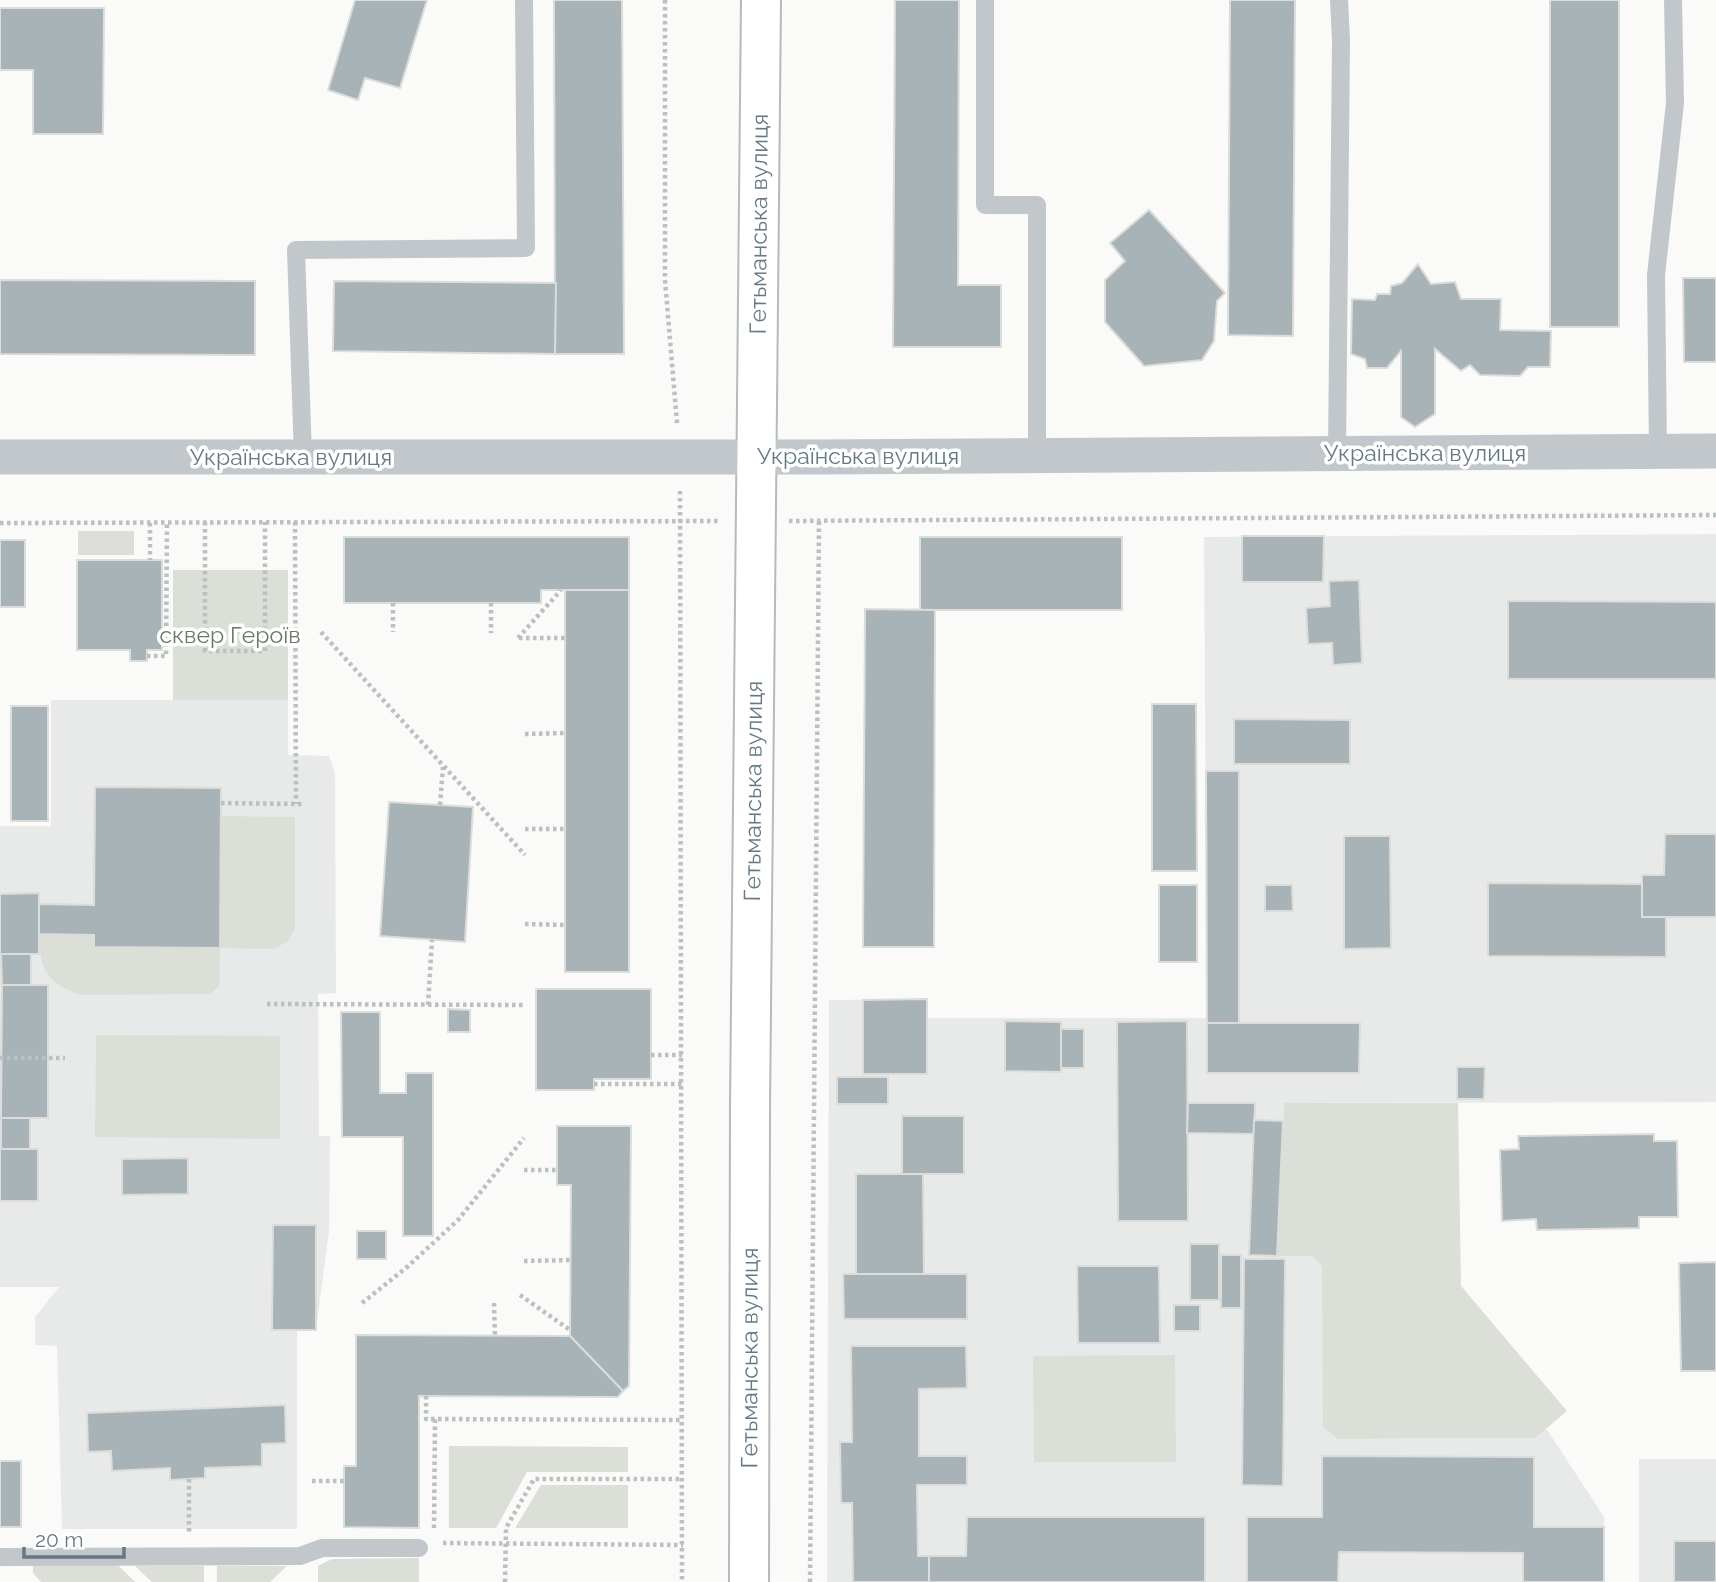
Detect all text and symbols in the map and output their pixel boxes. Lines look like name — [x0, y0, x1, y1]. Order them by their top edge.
street label: Гетьманська вулиця — [744, 114, 773, 335]
street label: Українська вулиця — [1324, 439, 1526, 466]
street label: Українська вулиця — [757, 442, 959, 469]
street label: Українська вулиця — [190, 443, 392, 470]
park label: сквер Героїв — [159, 621, 301, 648]
street label: Гетьманська вулиця — [738, 681, 767, 901]
street label: Гетьманська вулиця — [735, 1248, 763, 1468]
scale bar — [24, 1516, 124, 1560]
text: 20 m — [35, 1527, 83, 1552]

